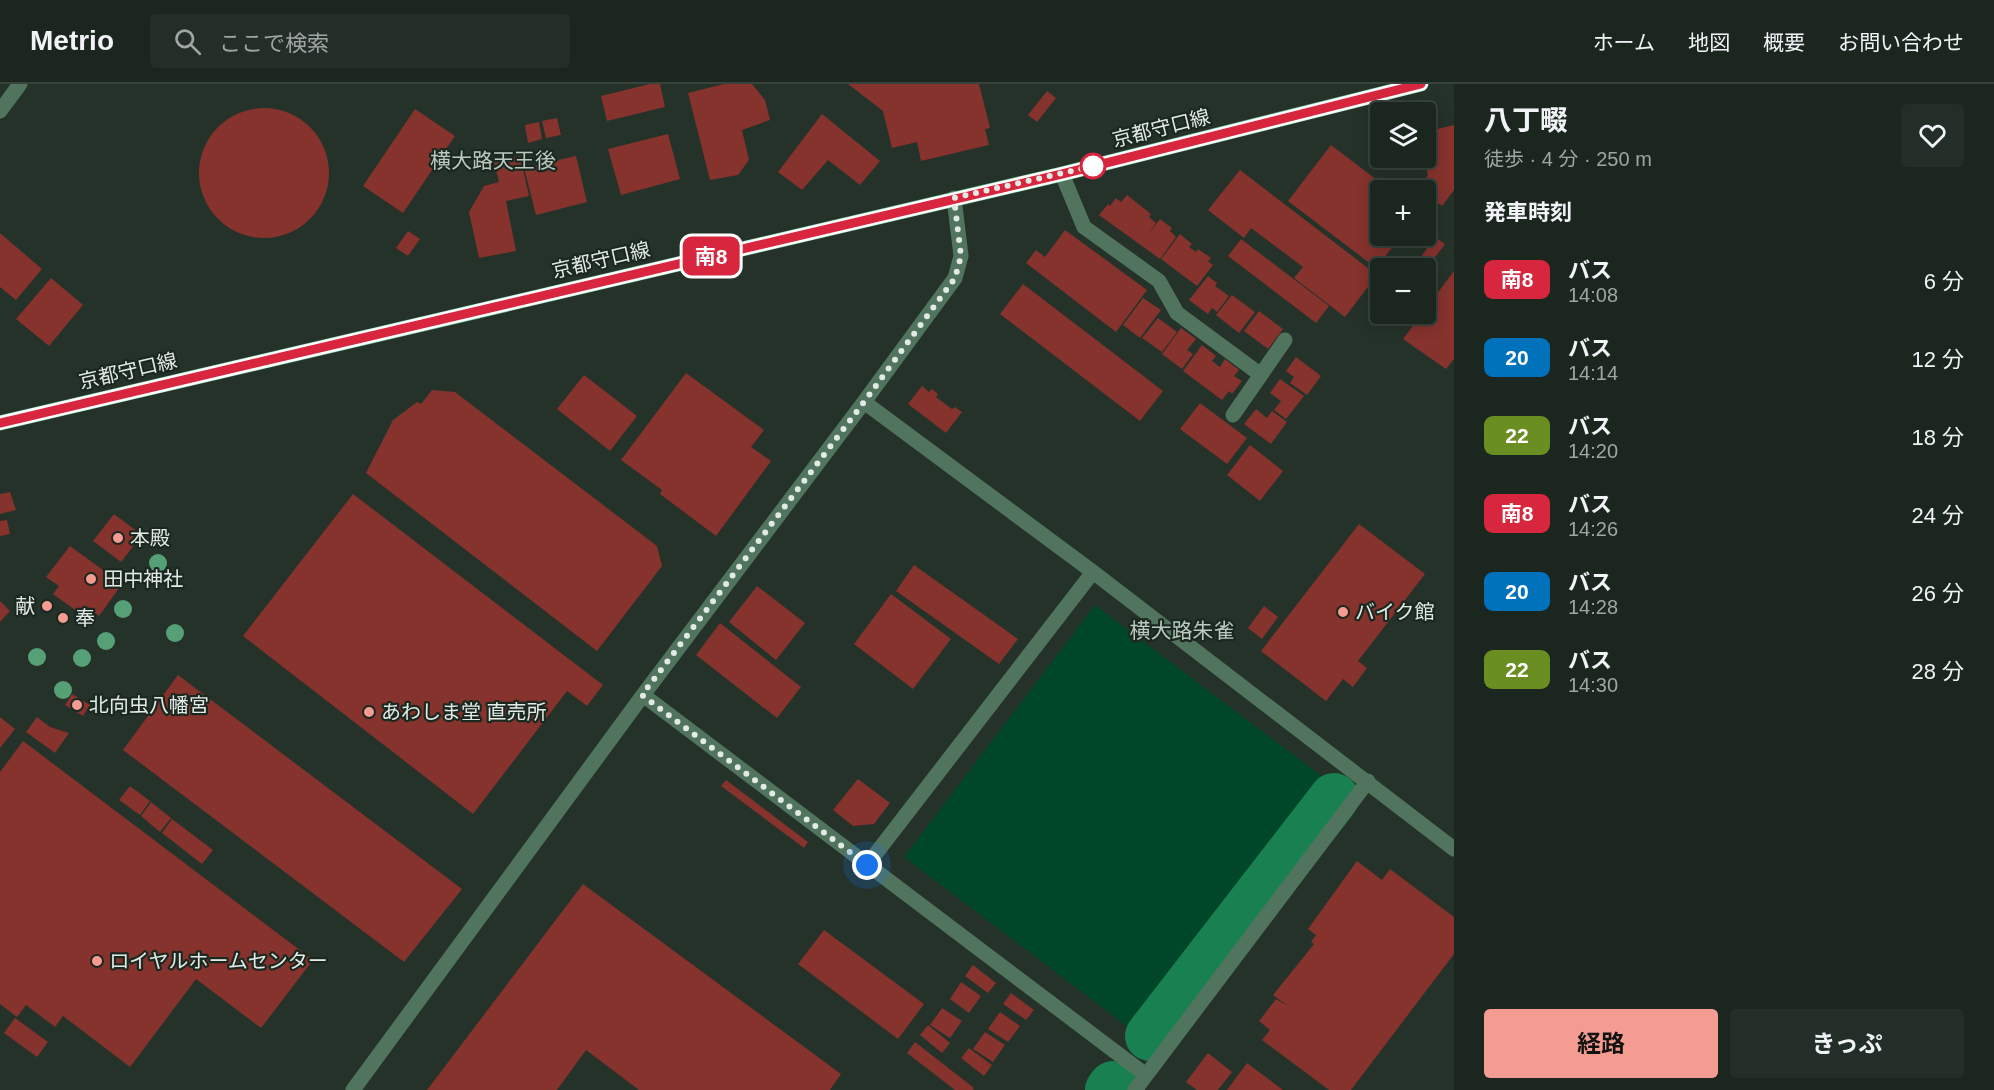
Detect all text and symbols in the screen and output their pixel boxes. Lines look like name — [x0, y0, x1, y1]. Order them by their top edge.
search box — [150, 14, 570, 68]
text: Metrio — [30, 25, 114, 56]
icon: search — [171, 25, 204, 58]
text: ここで検索 — [219, 31, 329, 56]
text: ホーム — [1593, 31, 1655, 54]
text: 地図 — [1688, 31, 1730, 54]
text: 概要 — [1763, 31, 1805, 54]
text: お問い合わせ — [1838, 31, 1964, 54]
map controls — [1370, 102, 1436, 324]
button: layers — [1370, 102, 1436, 168]
button: heart — [1901, 104, 1964, 167]
street label: 京都守口線 — [1110, 105, 1212, 151]
text: 八丁畷 — [1484, 105, 1568, 136]
text: 徒歩 · 4 分 · 250 m — [1484, 148, 1652, 170]
district label: 横大路天王後 — [430, 149, 556, 172]
unlabelled marker — [1080, 153, 1106, 179]
button: + — [1370, 180, 1436, 246]
text: 発車時刻 — [1484, 200, 1572, 225]
line badge: 南8 — [684, 236, 738, 276]
street label: 京都守口線 — [550, 238, 652, 282]
text: 南8 — [695, 245, 727, 268]
button: − — [1370, 258, 1436, 324]
text: バス — [1568, 258, 1612, 283]
text: 南8 — [1501, 268, 1533, 291]
text: 6 分 — [1924, 269, 1964, 294]
text: 14:08 — [1568, 284, 1618, 306]
text: バス — [1568, 336, 1612, 361]
text: 20 — [1505, 346, 1529, 369]
text: 12 分 — [1911, 347, 1964, 372]
street label: 京都守口線 — [77, 349, 179, 393]
text: 14:14 — [1568, 362, 1618, 384]
text: バス — [1568, 414, 1612, 439]
text: 22 — [1505, 424, 1529, 447]
text: 18 分 — [1911, 425, 1964, 450]
text: 14:20 — [1568, 440, 1618, 462]
text: バス — [1568, 492, 1612, 517]
text: 南8 — [1501, 502, 1533, 525]
text: 24 分 — [1911, 503, 1964, 528]
text: 14:26 — [1568, 518, 1618, 540]
place label: 本殿 — [130, 527, 170, 549]
marker: 本殿 — [111, 531, 125, 545]
place label: 田中神社 — [103, 568, 183, 590]
text: バス — [1568, 570, 1612, 595]
marker: 田中神社 — [84, 572, 98, 586]
text: 20 — [1505, 580, 1529, 603]
text: 26 分 — [1911, 581, 1964, 606]
place label: 献 — [15, 595, 35, 617]
text: 14:28 — [1568, 596, 1618, 618]
marker: 献 — [40, 599, 54, 613]
place label: バイク館 — [1355, 601, 1435, 623]
marker: バイク館 — [1336, 605, 1350, 619]
place label: 奉 — [75, 607, 95, 629]
marker: 奉 — [56, 611, 70, 625]
district label: 横大路朱雀 — [1130, 619, 1235, 642]
text: バス — [1568, 648, 1612, 673]
text: 22 — [1505, 658, 1529, 681]
text: 28 分 — [1911, 659, 1964, 684]
text: 14:30 — [1568, 674, 1618, 696]
place label: 北向虫八幡宮 — [89, 694, 209, 716]
marker: 北向虫八幡宮 — [70, 698, 84, 712]
place label: あわしま堂 直売所 — [381, 701, 547, 723]
marker: あわしま堂 直売所 — [362, 705, 376, 719]
your location — [852, 850, 882, 880]
place label: ロイヤルホームセンター — [109, 950, 328, 972]
marker: ロイヤルホームセンター — [90, 954, 104, 968]
button: 経路 — [1484, 1009, 1718, 1078]
button: きっぷ — [1730, 1009, 1964, 1078]

